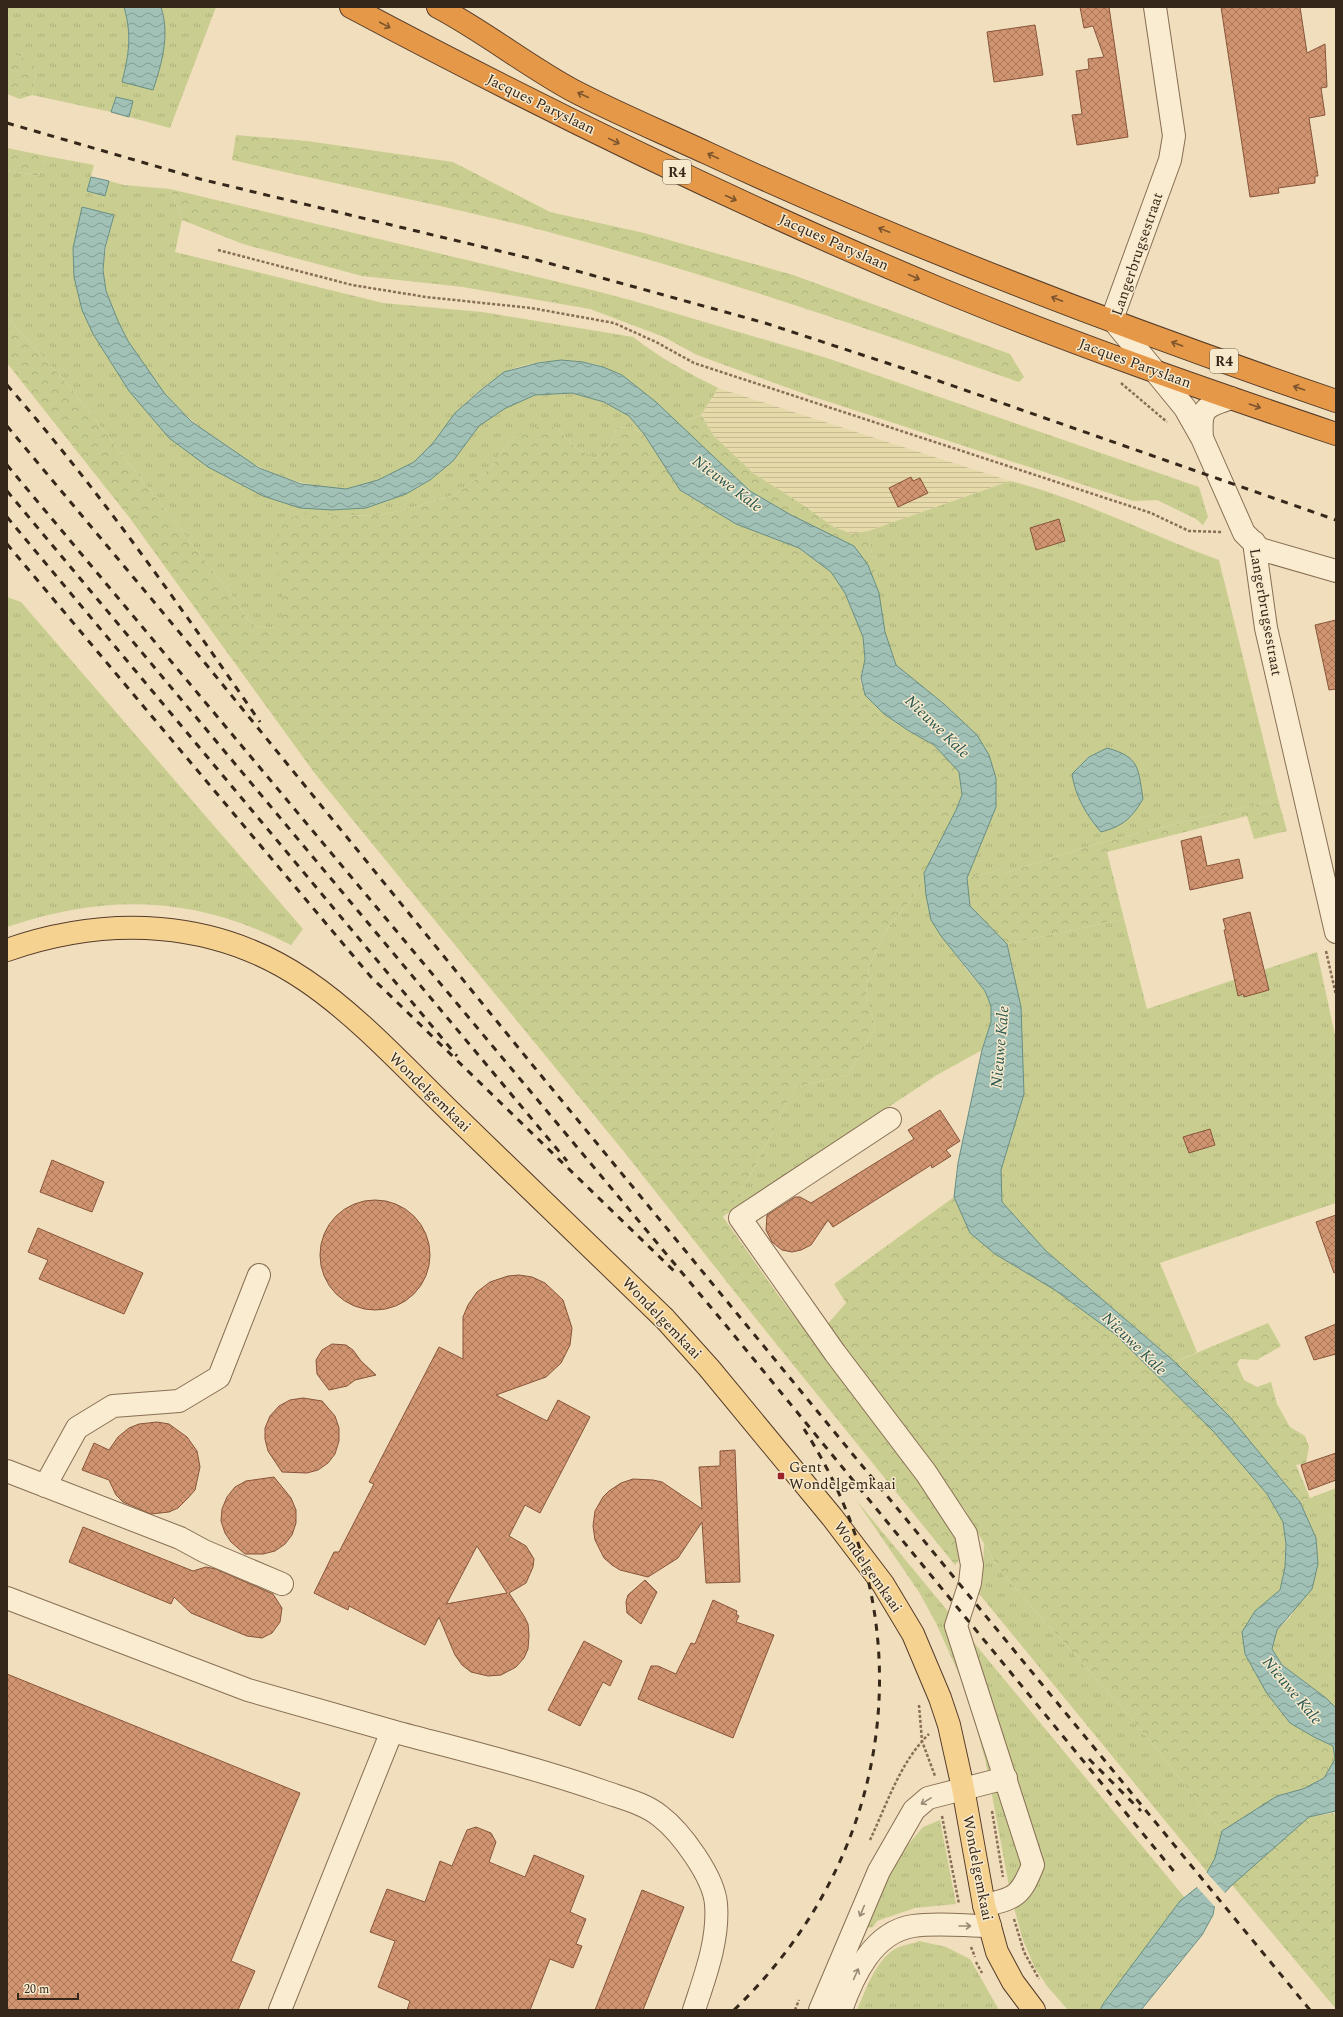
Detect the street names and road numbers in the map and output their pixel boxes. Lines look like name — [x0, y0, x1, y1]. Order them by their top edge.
street label: Jacques Paryslaan — [483, 68, 599, 141]
road number: R4 — [663, 160, 691, 184]
street label: Langerbrugsestraat — [1106, 189, 1169, 319]
street label: Jacques Paryslaan — [775, 208, 893, 277]
street label: Jacques Paryslaan — [1075, 332, 1195, 395]
road number: R4 — [1210, 349, 1238, 373]
street label: Langerbrugsestraat — [1243, 546, 1288, 678]
street label: Wondelgemkaai — [383, 1047, 476, 1138]
street label: Wondelgemkaai — [616, 1272, 707, 1365]
street label: Wondelgemkaai — [827, 1517, 908, 1618]
street label: Wondelgemkaai — [956, 1813, 999, 1923]

